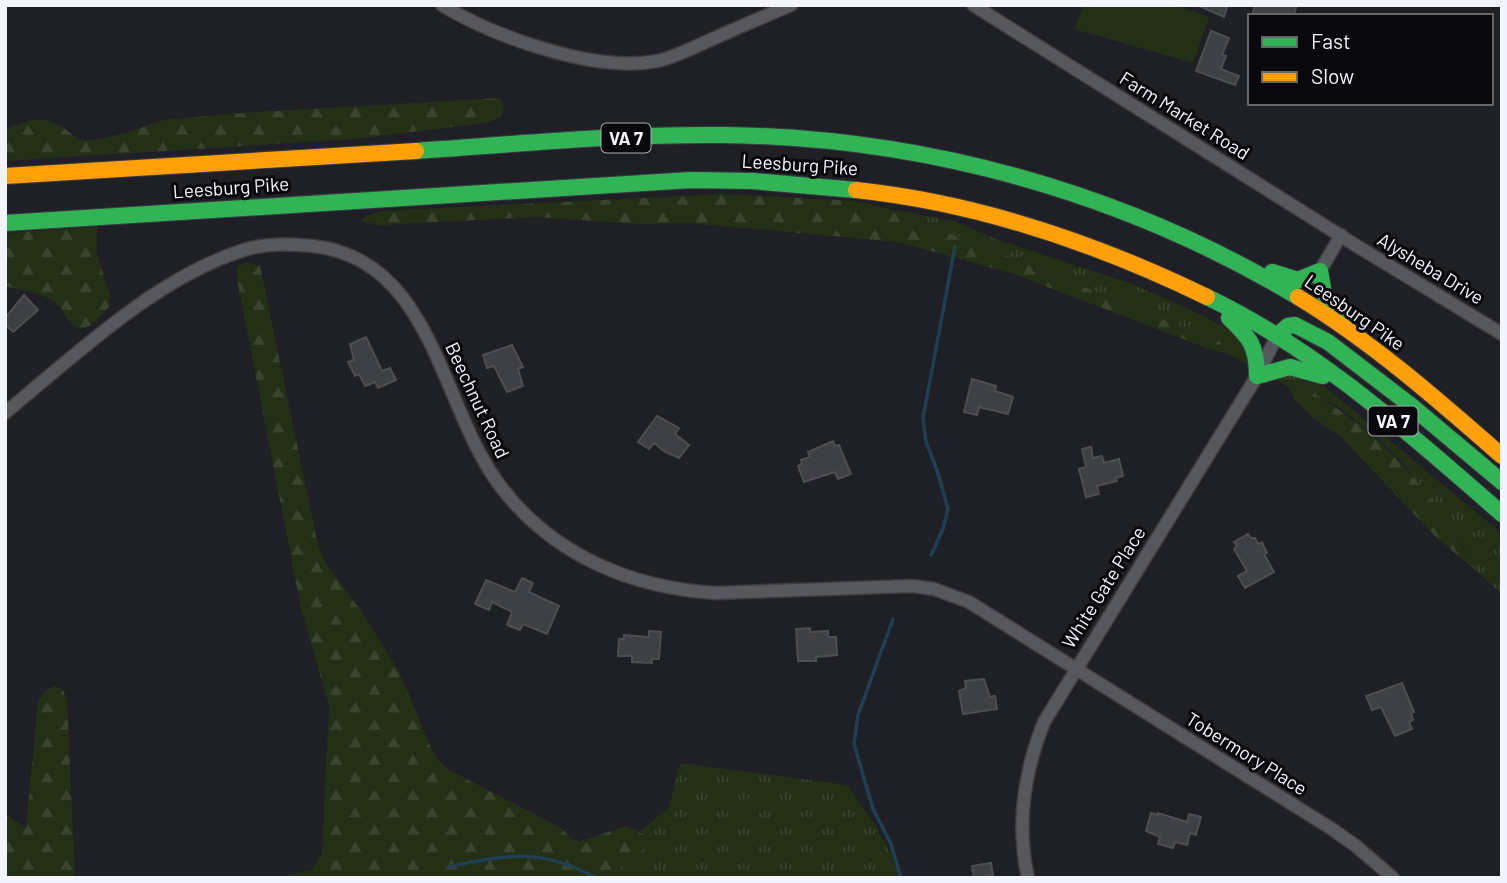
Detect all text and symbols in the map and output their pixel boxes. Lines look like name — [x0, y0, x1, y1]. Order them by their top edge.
legend — [1248, 14, 1493, 105]
text: Fast — [1311, 28, 1351, 53]
text: Slow — [1311, 63, 1354, 88]
street label: Farm Market Road — [1116, 66, 1254, 164]
road number: VA 7 — [602, 124, 650, 153]
street label: Leesburg Pike — [741, 148, 859, 180]
street label: Leesburg Pike — [172, 171, 290, 203]
street label: Alysheba Drive — [1374, 227, 1488, 309]
street label: Leesburg Pike — [1301, 269, 1409, 355]
street label: Beechnut Road — [441, 338, 515, 462]
road number: VA 7 — [1368, 407, 1418, 436]
street label: White Gate Place — [1056, 522, 1150, 652]
street label: Tobermory Place — [1182, 707, 1312, 799]

